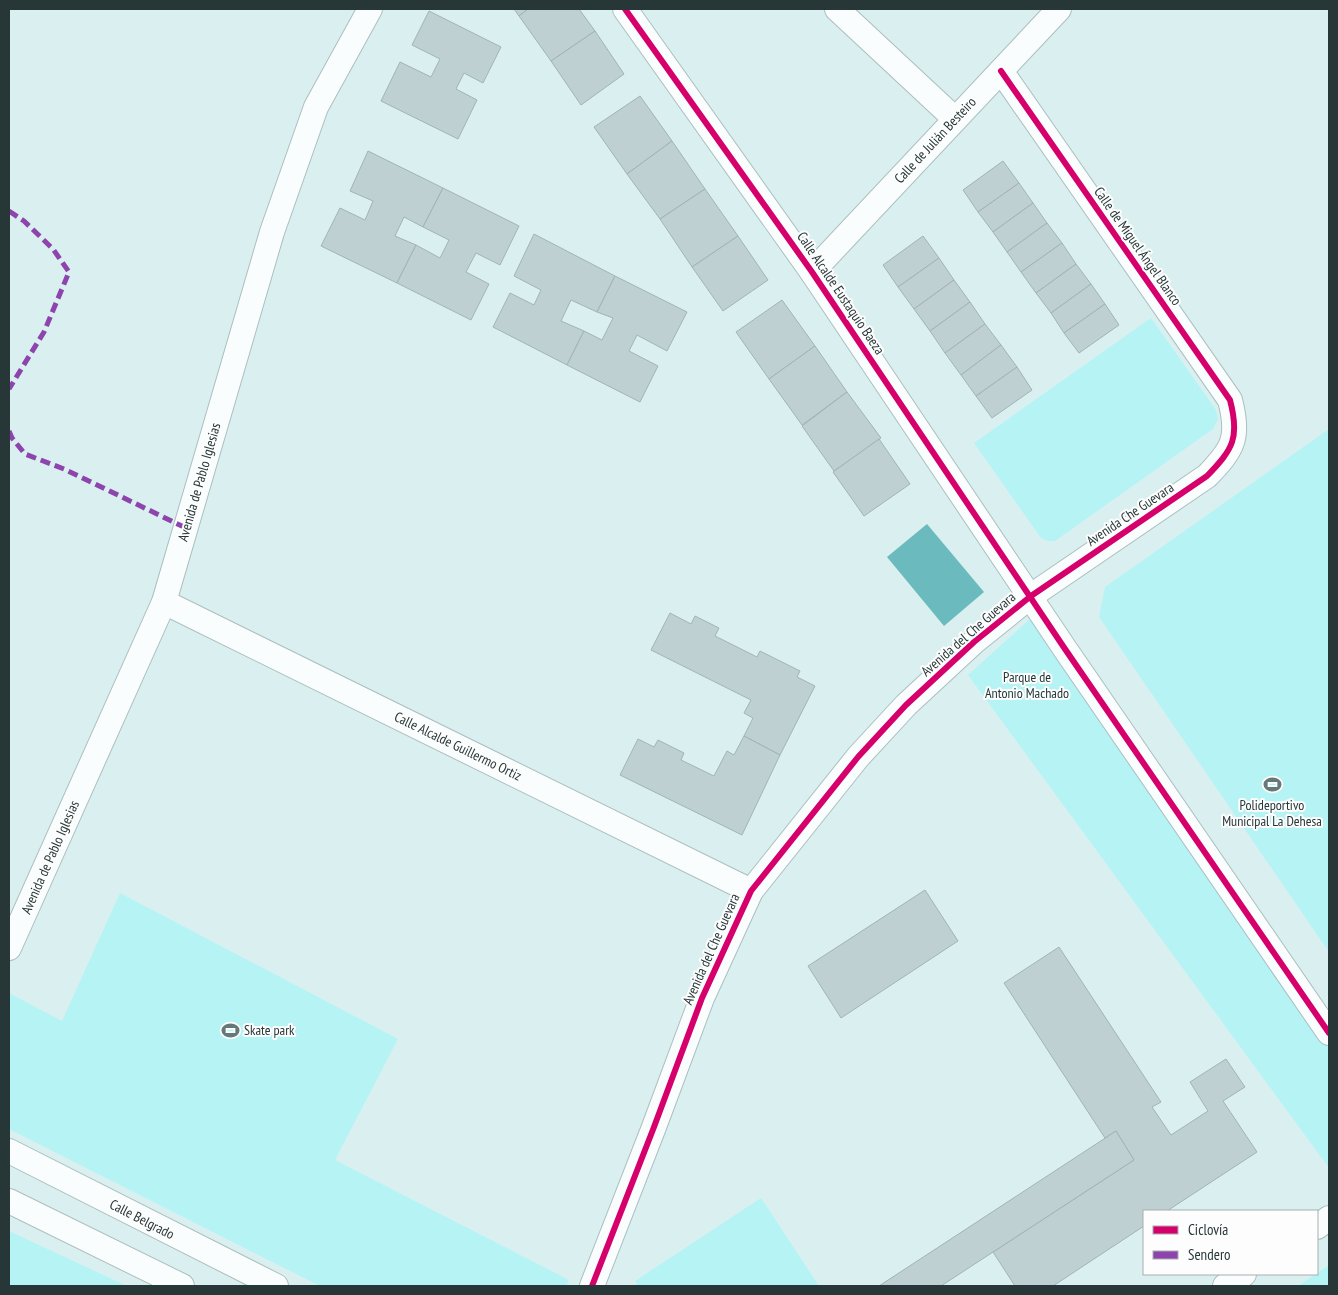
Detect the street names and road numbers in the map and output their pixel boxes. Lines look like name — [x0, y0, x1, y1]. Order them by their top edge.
street label: Calle de Julián Besteiro — [890, 93, 980, 187]
street label: Calle de Miguel Ángel Blanco — [1090, 183, 1186, 309]
street label: Calle Alcalde Eustaquio Baeza — [793, 228, 889, 358]
street label: Avenida de Pablo Iglesias — [173, 420, 225, 543]
street label: Avenida Che Guevara — [1083, 478, 1177, 550]
street label: Avenida del Che Guevara — [917, 588, 1019, 680]
street label: Calle Alcalde Guillermo Ortiz — [391, 707, 525, 785]
street label: Avenida de Pablo Iglesias — [17, 797, 83, 917]
street label: Avenida del Che Guevara — [678, 891, 744, 1007]
street label: Calle Belgrado — [107, 1195, 177, 1243]

